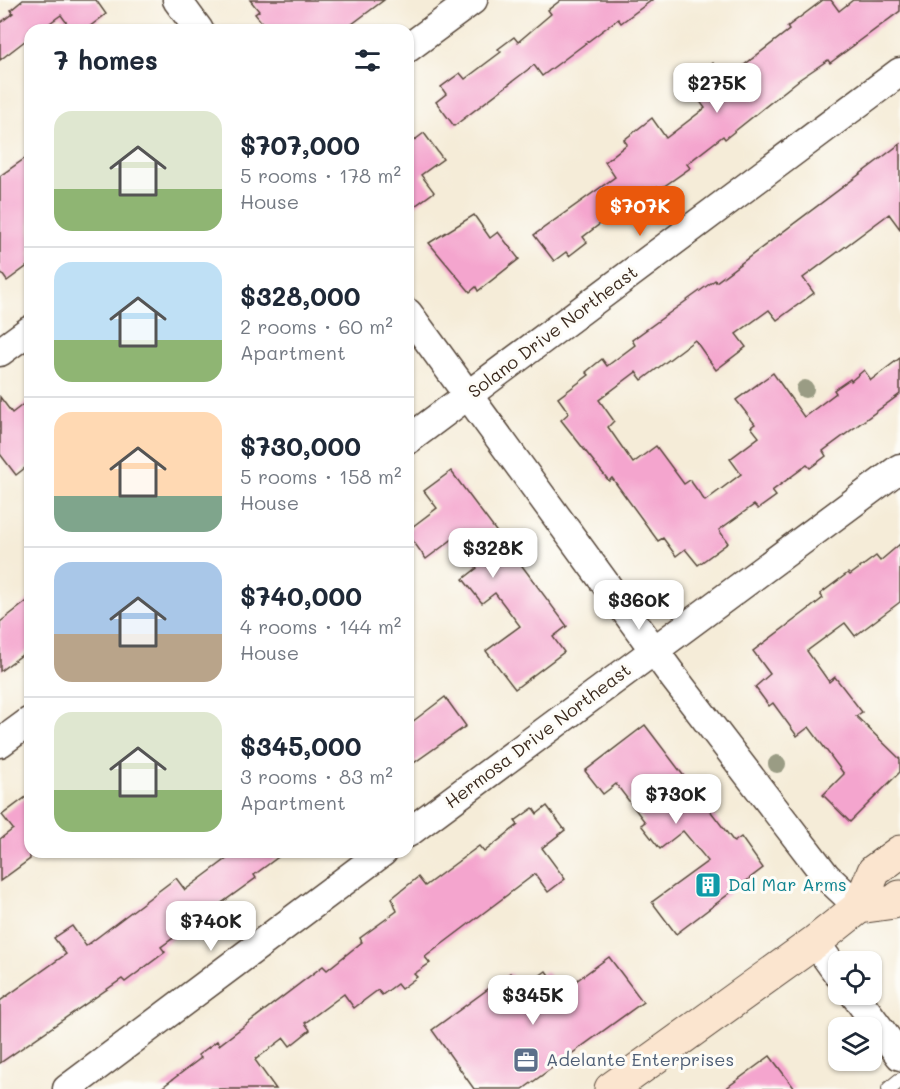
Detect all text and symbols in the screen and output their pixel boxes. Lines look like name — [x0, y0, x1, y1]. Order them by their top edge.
text: 7 homes — [54, 43, 158, 77]
icon: filters — [351, 44, 384, 77]
pin: $275K — [675, 63, 759, 114]
text: $275K — [687, 69, 747, 95]
text: $707,000 — [240, 128, 360, 162]
icon: home — [102, 135, 174, 207]
text: 5 rooms · 178 m² — [240, 162, 401, 188]
pin: $707K — [598, 186, 682, 237]
text: House — [240, 188, 299, 214]
text: $707K — [610, 192, 670, 218]
street label: Solano Drive Northeast — [463, 260, 642, 403]
text: $328,000 — [240, 279, 360, 313]
icon: home — [102, 286, 174, 358]
text: 2 rooms · 60 m² — [240, 313, 393, 339]
text: Apartment — [240, 339, 346, 365]
text: $730,000 — [240, 429, 361, 463]
icon: home — [102, 436, 174, 508]
text: 5 rooms · 158 m² — [240, 463, 402, 489]
text: House — [240, 489, 299, 515]
pin: $328K — [451, 528, 535, 579]
text: $328K — [462, 534, 524, 560]
text: $740,000 — [240, 579, 362, 613]
pin: $360K — [597, 580, 681, 631]
icon: home — [102, 586, 174, 658]
text: $360K — [608, 586, 670, 612]
text: 4 rooms · 144 m² — [240, 613, 401, 639]
text: House — [240, 639, 299, 665]
street label: Hermosa Drive Northeast — [439, 657, 635, 813]
text: $345,000 — [240, 729, 361, 763]
icon: home — [102, 736, 174, 808]
text: 3 rooms · 83 m² — [240, 763, 393, 789]
pin: $730K — [634, 774, 718, 825]
text: $730K — [645, 780, 707, 806]
text: Apartment — [240, 789, 346, 815]
building icon: Dal Mar Arms — [693, 870, 723, 900]
place label: Dal Mar Arms — [728, 872, 847, 896]
pin: $740K — [169, 901, 253, 952]
text: $740K — [180, 907, 242, 933]
map controls — [828, 951, 882, 1071]
button: locate — [828, 951, 882, 1005]
pin: $345K — [491, 975, 575, 1026]
text: $345K — [502, 981, 564, 1007]
button: layers — [828, 1017, 882, 1071]
office icon: Adelante Enterprises — [511, 1045, 541, 1075]
place label: Adelante Enterprises — [546, 1047, 734, 1071]

